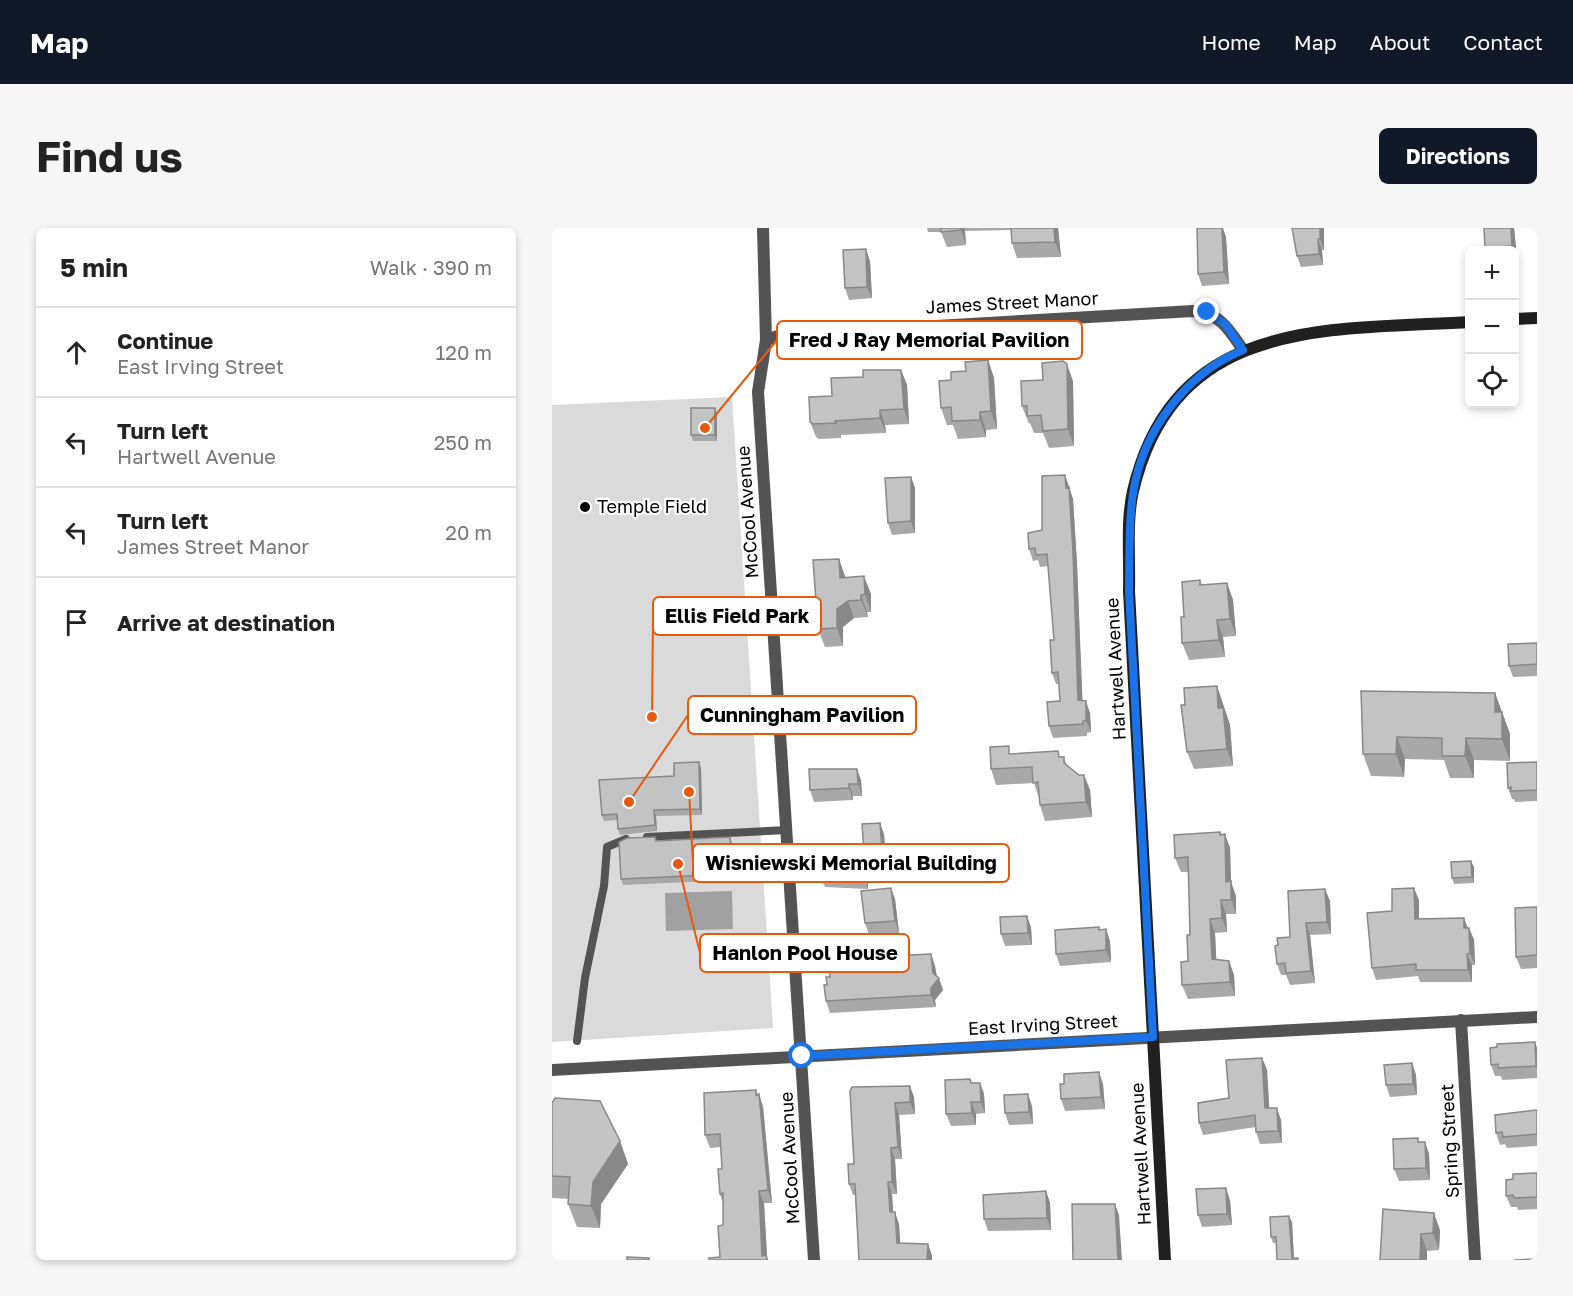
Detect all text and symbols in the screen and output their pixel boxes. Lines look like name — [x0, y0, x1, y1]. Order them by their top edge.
text: Map — [30, 26, 88, 59]
text: Home — [1201, 29, 1261, 55]
text: Map — [1294, 29, 1337, 55]
text: About — [1370, 29, 1430, 55]
text: Contact — [1463, 29, 1543, 55]
button: Directions — [1379, 128, 1537, 184]
text: Find us — [36, 131, 183, 181]
map controls — [1465, 246, 1519, 408]
button: + — [1465, 246, 1519, 300]
text: 5 min — [60, 252, 128, 283]
text: Walk · 390 m — [370, 255, 492, 279]
street label: James Street Manor — [925, 286, 1099, 318]
route end — [1193, 298, 1219, 324]
button: − — [1465, 300, 1519, 354]
callout: Fred J Ray Memorial Pavilion — [777, 321, 1082, 359]
text: Continue — [117, 327, 213, 354]
text: Fred J Ray Memorial Pavilion — [789, 327, 1069, 351]
icon: ahead — [60, 336, 93, 369]
text: 120 m — [436, 340, 492, 364]
text: East Irving Street — [117, 354, 284, 378]
button: locate — [1465, 354, 1519, 408]
text: Turn left — [117, 417, 208, 444]
icon: left — [60, 426, 93, 459]
text: 250 m — [434, 430, 492, 454]
text: Hartwell Avenue — [117, 444, 276, 468]
street label: McCool Avenue — [731, 445, 763, 579]
place label: Temple Field — [597, 495, 707, 517]
marker: Temple Field — [578, 500, 592, 514]
text: Turn left — [117, 507, 208, 534]
icon: left — [60, 516, 93, 549]
text: 20 m — [445, 520, 492, 544]
text: James Street Manor — [117, 534, 309, 558]
callout: Ellis Field Park — [653, 597, 821, 635]
street label: Hartwell Avenue — [1100, 597, 1130, 741]
text: Ellis Field Park — [665, 603, 810, 627]
icon: arrive — [60, 606, 93, 639]
text: Arrive at destination — [117, 609, 335, 636]
callout: Cunningham Pavilion — [688, 696, 916, 734]
text: Cunningham Pavilion — [700, 702, 904, 726]
callout: Wisniewski Memorial Building — [693, 844, 1009, 882]
text: Wisniewski Memorial Building — [705, 850, 997, 874]
callout: Hanlon Pool House — [700, 934, 909, 972]
text: Hanlon Pool House — [712, 940, 898, 964]
street label: East Irving Street — [967, 1009, 1119, 1039]
route start — [788, 1042, 814, 1068]
street label: Hartwell Avenue — [1125, 1082, 1155, 1226]
street label: Spring Street — [1435, 1083, 1463, 1199]
street label: McCool Avenue — [775, 1091, 803, 1225]

